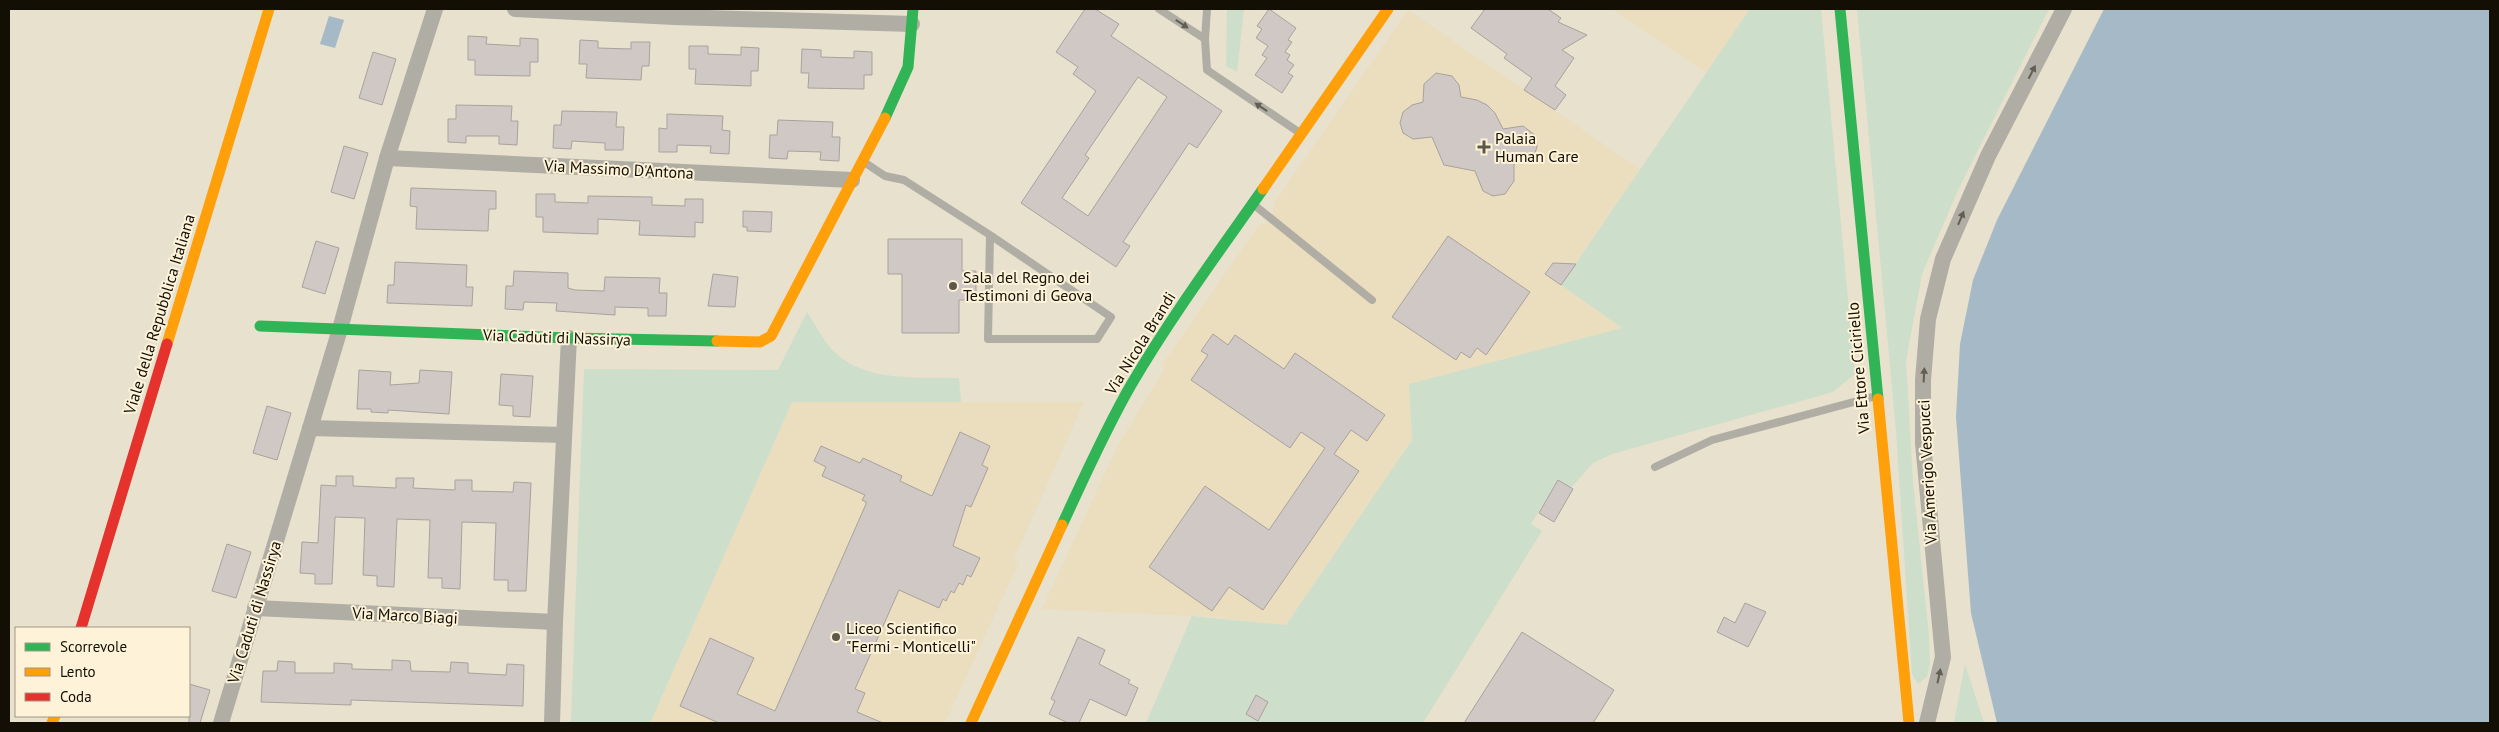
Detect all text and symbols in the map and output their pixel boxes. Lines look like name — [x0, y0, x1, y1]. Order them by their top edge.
one-way arrow — [1175, 19, 1189, 29]
one-way arrow — [2027, 65, 2036, 79]
one-way arrow — [1255, 102, 1268, 111]
place label: Palaia Human Care — [1495, 128, 1579, 166]
marker: Palaia Human Care — [1477, 140, 1491, 154]
street label: Via Massimo D'Antona — [543, 155, 694, 183]
one-way arrow — [1958, 211, 1966, 225]
street label: Viale della Repubblica Italiana — [119, 212, 199, 417]
place label: Sala del Regno dei Testimoni di Geova — [963, 267, 1092, 305]
marker: Sala del Regno dei Testimoni di Geova — [947, 280, 959, 292]
street label: Via Nicola Brandi — [1100, 288, 1180, 399]
street label: Via Ettore Ciciriello — [1842, 301, 1874, 436]
street label: Via Caduti di Nassirya — [482, 324, 631, 350]
one-way arrow — [1920, 367, 1928, 383]
street label: Via Amerigo Vespucci — [1913, 399, 1941, 546]
street label: Via Caduti di Nassirya — [222, 538, 285, 687]
street label: Via Marco Biagi — [351, 602, 458, 628]
place label: Liceo Scientifico "Fermi - Monticelli" — [846, 618, 976, 656]
legend — [15, 627, 190, 717]
marker: Liceo Scientifico "Fermi - Monticelli" — [830, 631, 842, 643]
text: Scorrevole — [60, 637, 127, 656]
text: Lento — [60, 662, 96, 681]
one-way arrow — [1935, 668, 1943, 684]
text: Coda — [60, 687, 92, 706]

